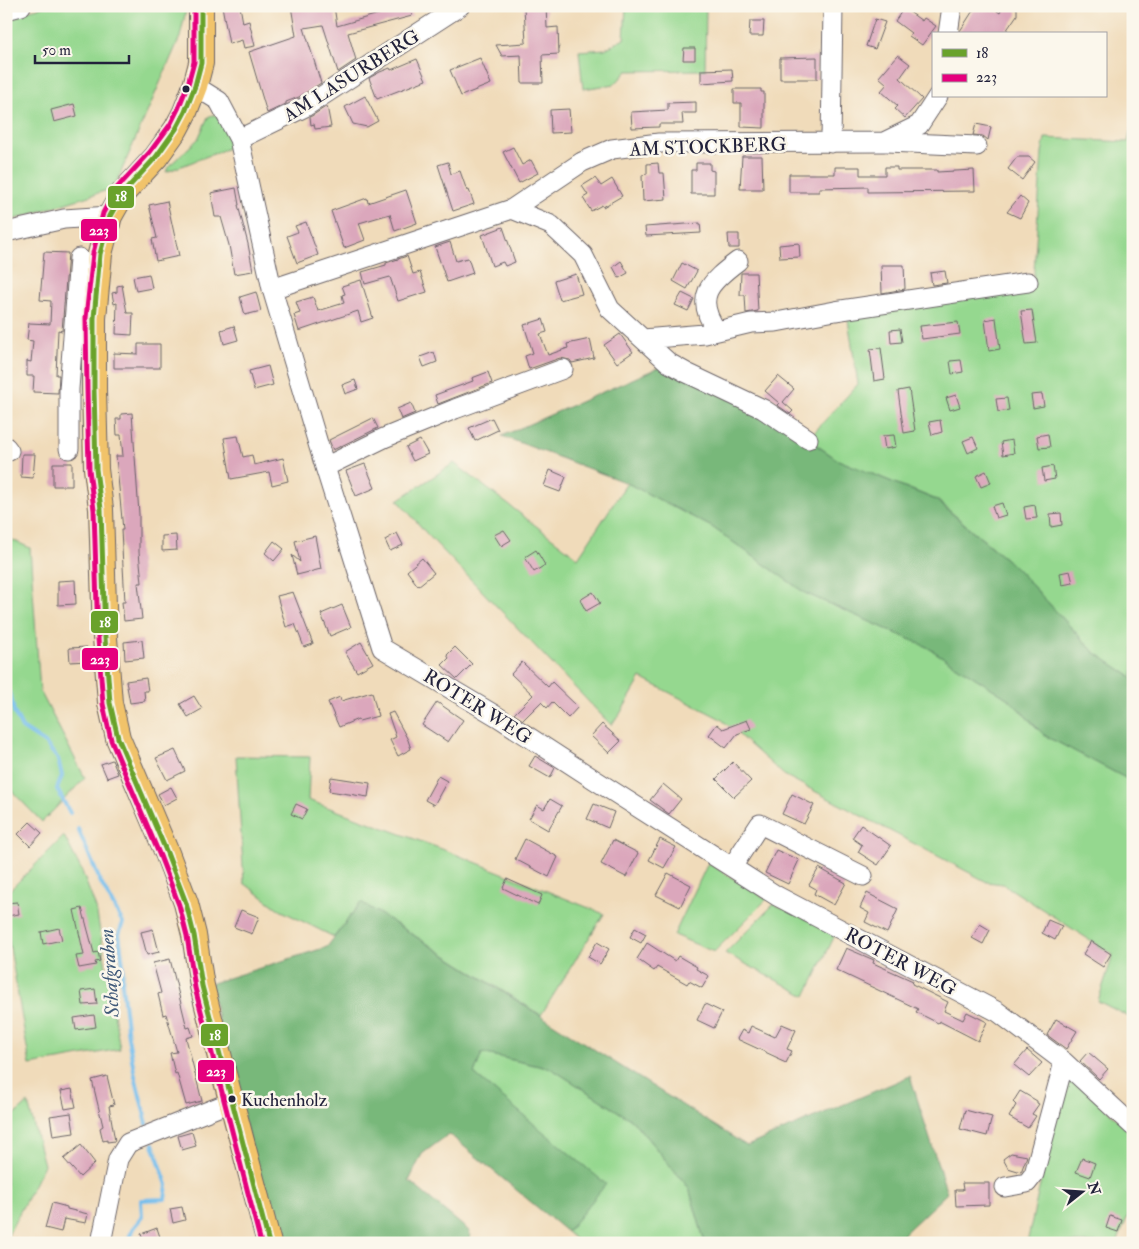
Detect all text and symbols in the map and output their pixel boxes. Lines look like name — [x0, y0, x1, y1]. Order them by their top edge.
street label: AM LASURBERG — [278, 24, 424, 128]
scale bar — [35, 32, 129, 64]
legend — [932, 32, 1106, 98]
text: 50 m — [42, 41, 71, 60]
text: 18 — [976, 44, 988, 63]
text: 223 — [976, 68, 997, 87]
unlabelled marker — [181, 84, 191, 94]
street label: AM STOCKBERG — [628, 132, 787, 162]
line badge: 18 — [107, 185, 135, 209]
text: 18 — [115, 188, 127, 205]
line badge: 223 — [80, 218, 118, 242]
text: 223 — [89, 222, 109, 239]
line badge: 18 — [90, 610, 119, 634]
text: 18 — [99, 614, 111, 631]
line badge: 223 — [81, 647, 119, 671]
text: 223 — [90, 651, 110, 668]
street label: ROTER WEG — [419, 664, 536, 750]
street label: ROTER WEG — [841, 922, 961, 1001]
water label: Schafgraben — [94, 928, 125, 1019]
line badge: 18 — [200, 1023, 229, 1047]
text: 18 — [209, 1027, 221, 1044]
line badge: 223 — [197, 1059, 235, 1083]
text: 223 — [206, 1063, 226, 1080]
place label: Kuchenholz — [241, 1089, 328, 1112]
marker: Kuchenholz — [227, 1094, 237, 1104]
north arrow — [1056, 1166, 1106, 1216]
text: N — [1084, 1179, 1104, 1197]

